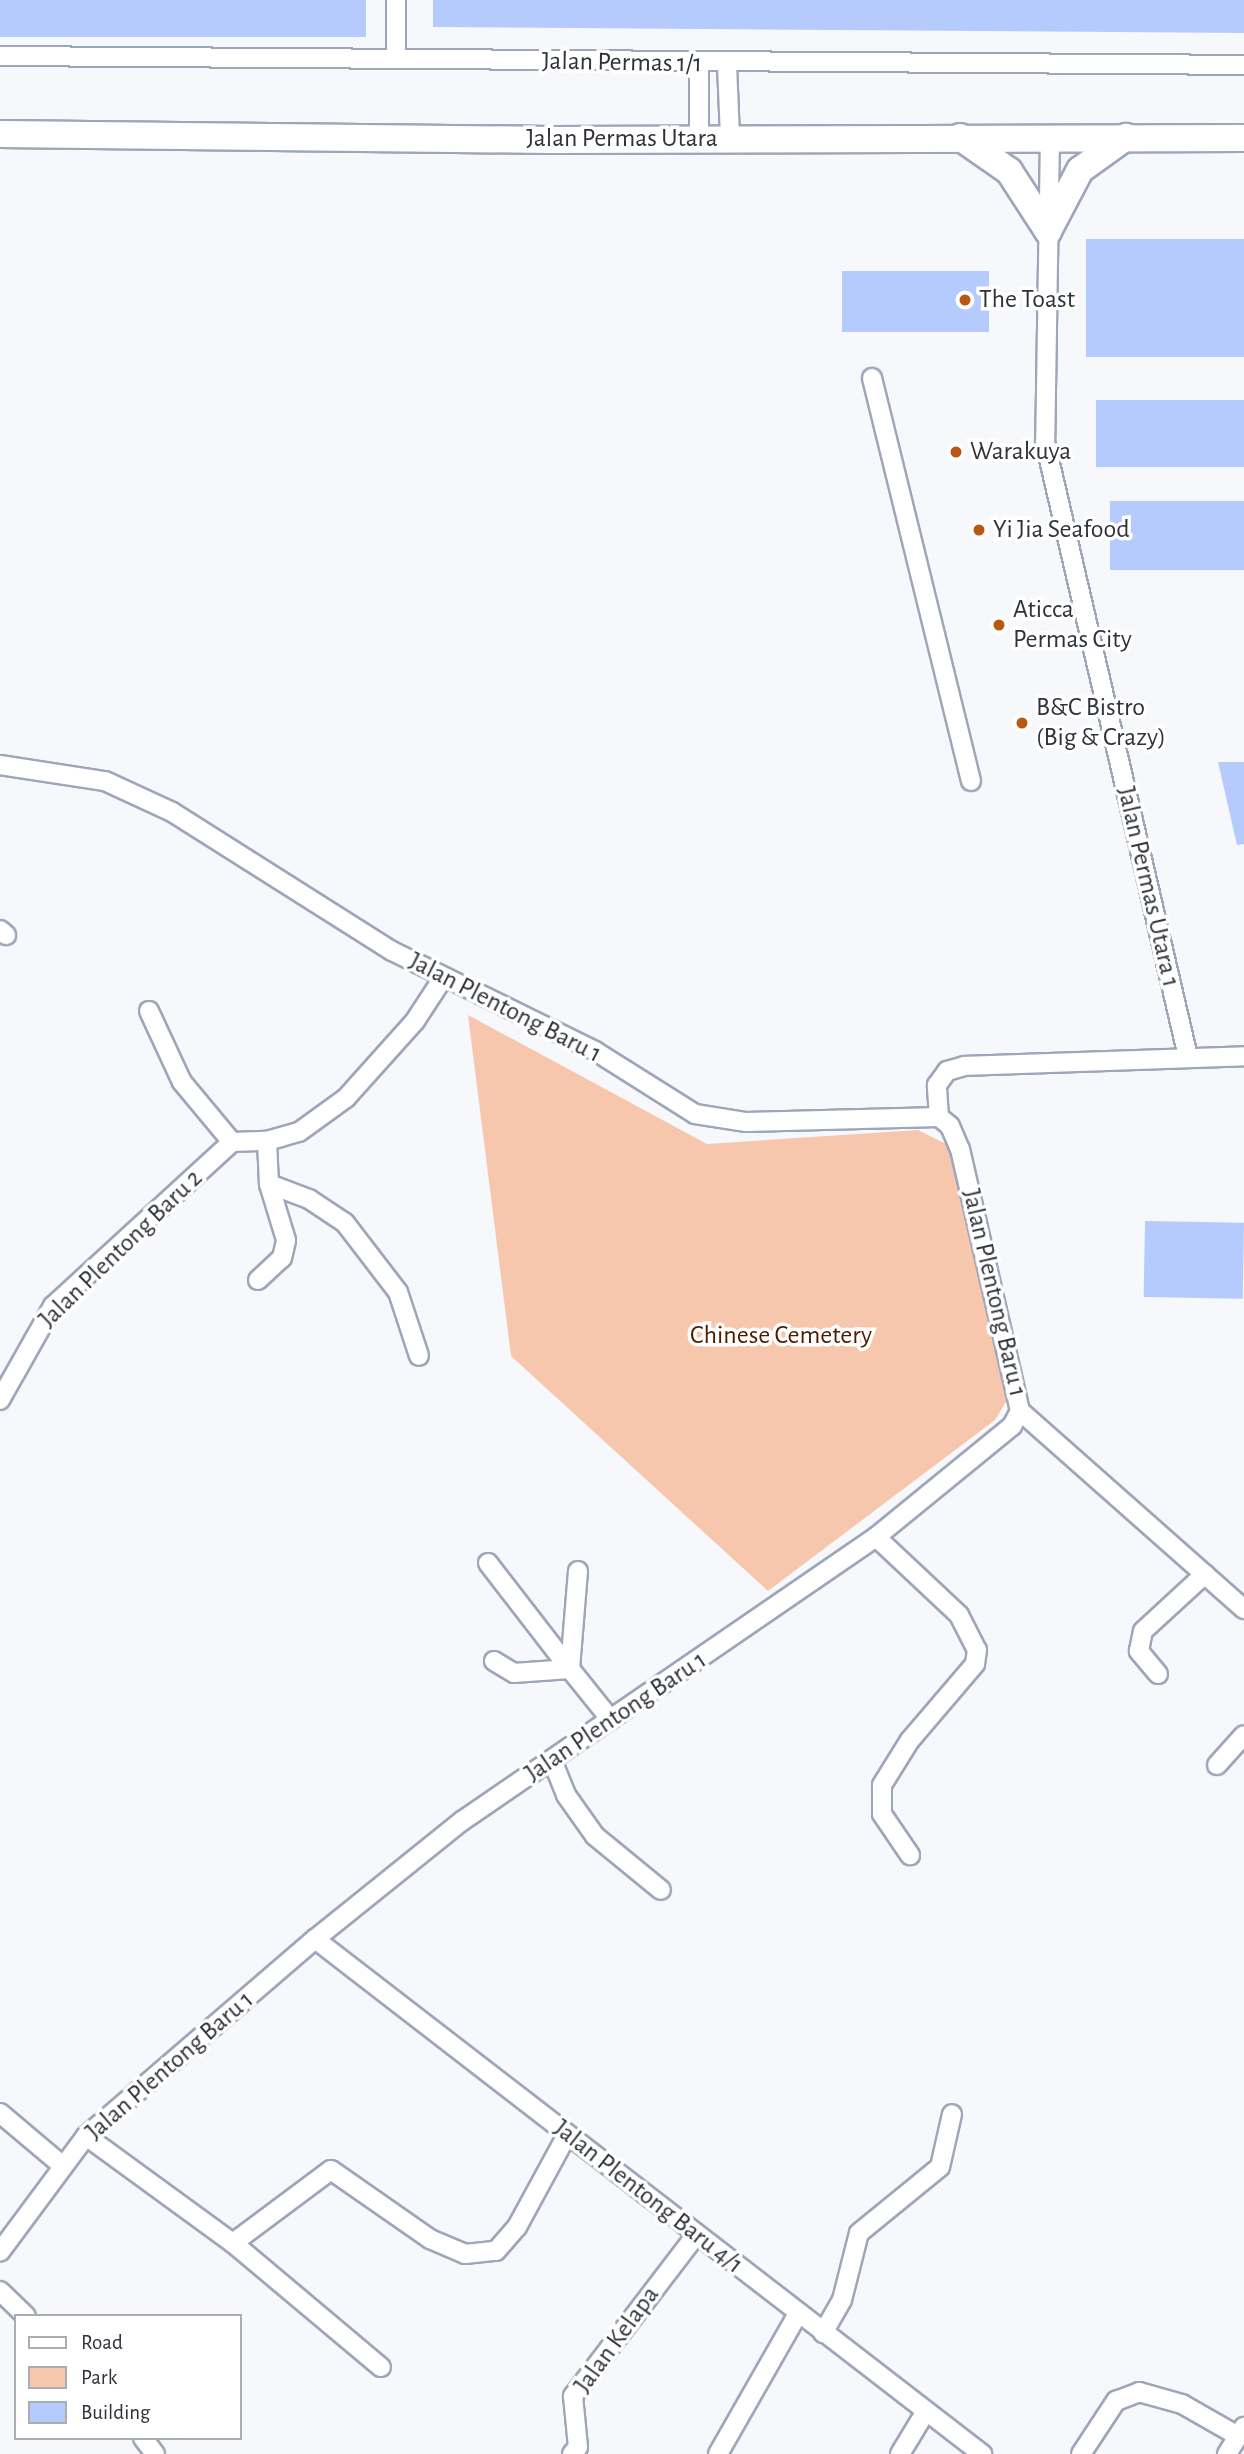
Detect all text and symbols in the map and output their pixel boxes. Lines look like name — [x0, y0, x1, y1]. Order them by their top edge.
street label: Jalan Permas 1/1 — [542, 46, 702, 80]
street label: Jalan Permas Utara — [526, 123, 718, 155]
place label: The Toast — [979, 284, 1075, 316]
marker: The Toast — [957, 292, 973, 308]
place label: Warakuya — [970, 436, 1071, 468]
marker: Warakuya — [948, 444, 964, 460]
place label: Yi Jia Seafood — [993, 514, 1130, 546]
marker: Yi Jia Seafood — [971, 522, 987, 538]
place label: Aticca Permas City — [1013, 594, 1132, 656]
marker: Aticca Permas City — [991, 617, 1007, 633]
place label: B&C Bistro (Big & Crazy) — [1036, 692, 1166, 754]
marker: B&C Bistro (Big & Crazy) — [1014, 715, 1030, 731]
street label: Jalan Permas Utara 1 — [1110, 784, 1186, 990]
street label: Jalan Plentong Baru 1 — [403, 946, 607, 1070]
street label: Jalan Plentong Baru 2 — [33, 1163, 209, 1335]
street label: Jalan Plentong Baru 1 — [955, 1186, 1033, 1400]
park label: Chinese Cemetery — [690, 1320, 872, 1352]
street label: Jalan Plentong Baru 1 — [519, 1645, 713, 1789]
street label: Jalan Plentong Baru 1 — [80, 1985, 260, 2147]
street label: Jalan Plentong Baru 4/1 — [547, 2113, 749, 2281]
street label: Jalan Kelapa — [568, 2280, 666, 2400]
legend — [14, 2314, 242, 2440]
text: Road — [81, 2332, 123, 2353]
text: Park — [81, 2367, 117, 2388]
text: Building — [81, 2402, 150, 2423]

